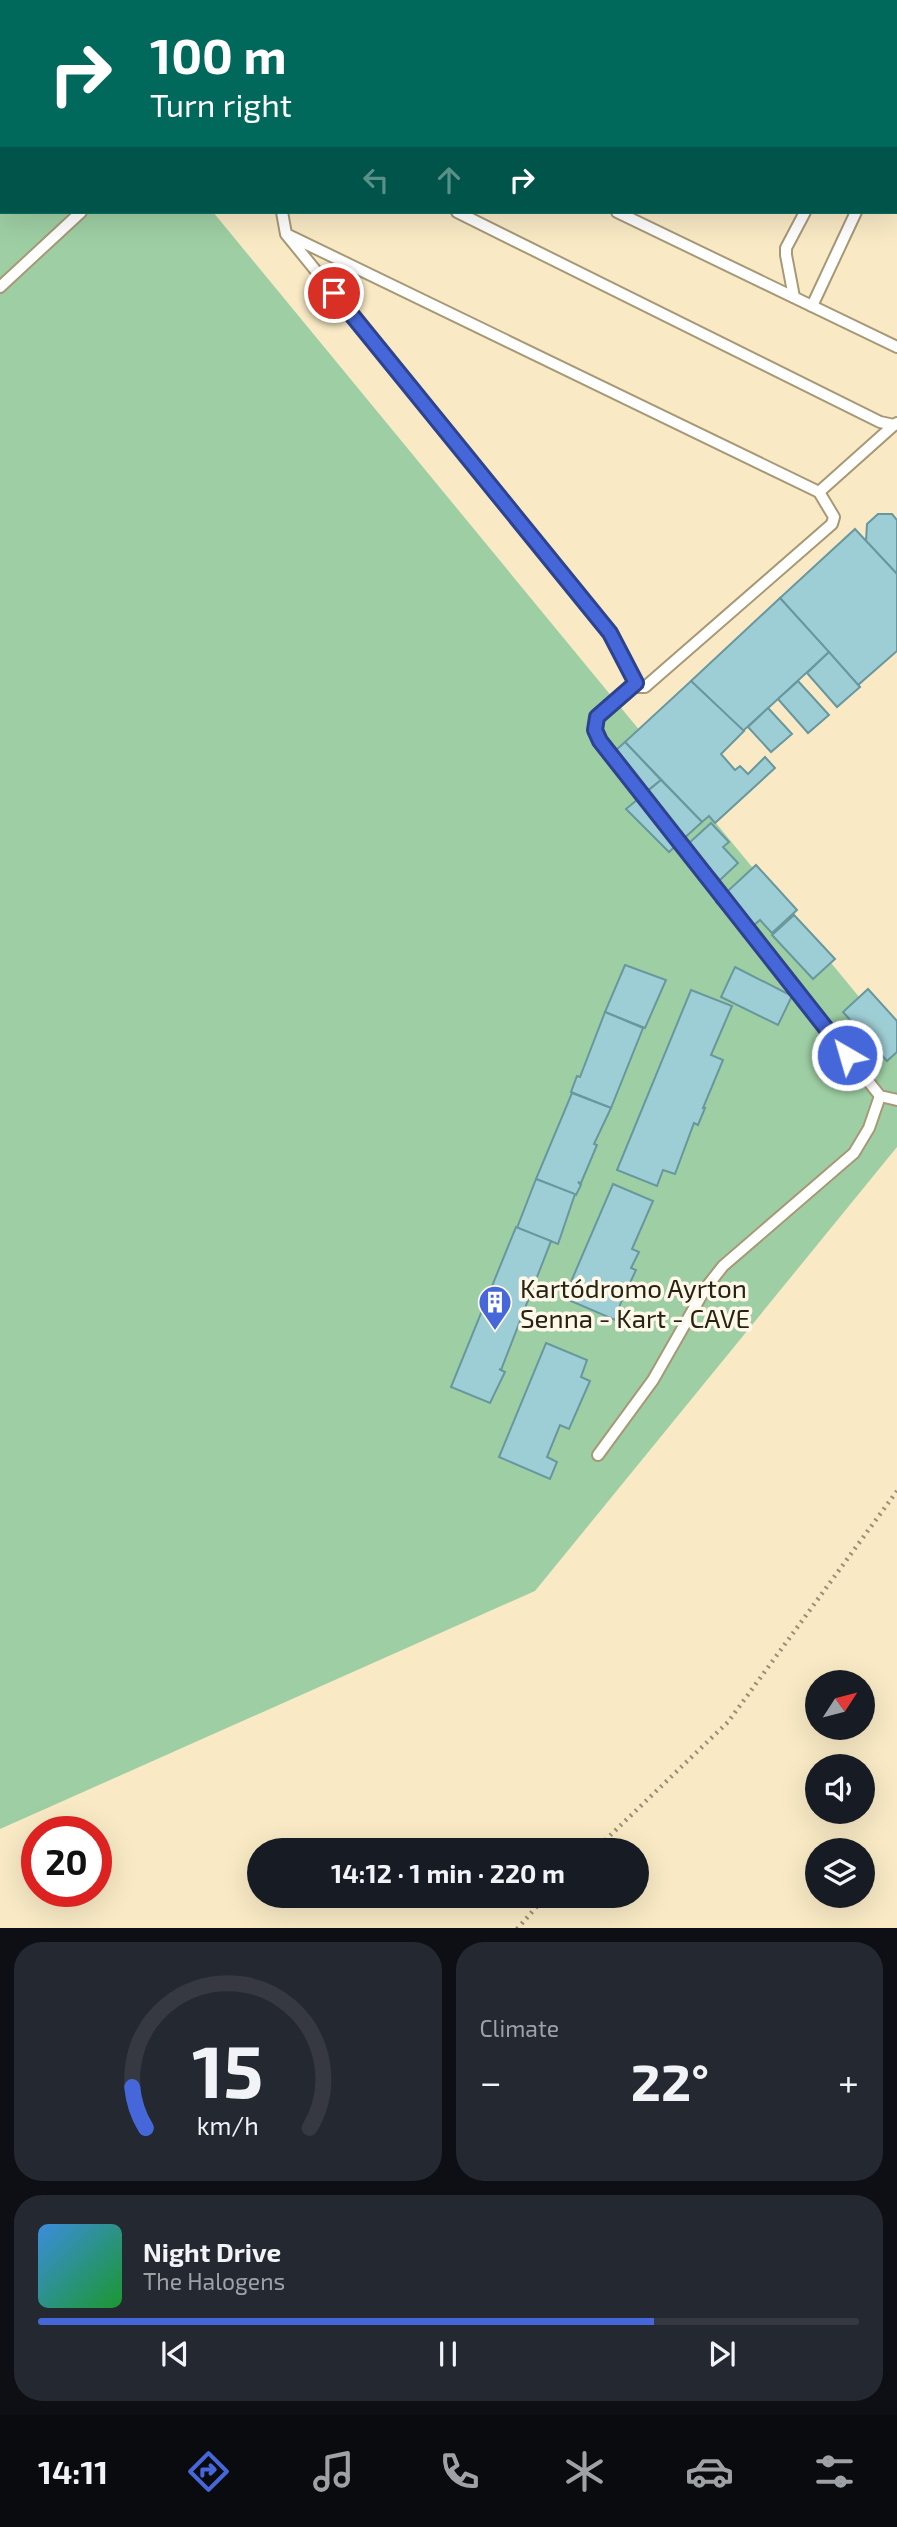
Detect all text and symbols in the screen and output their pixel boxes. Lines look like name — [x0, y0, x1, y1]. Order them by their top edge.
text: 100 m — [150, 25, 287, 84]
icon: right — [35, 28, 126, 119]
text: Turn right — [150, 85, 292, 123]
icon: left — [357, 161, 395, 199]
icon: ahead — [430, 161, 468, 199]
icon: right — [503, 161, 541, 199]
pin — [304, 263, 364, 323]
icon: arrive — [315, 274, 353, 312]
position arrow — [810, 1018, 884, 1092]
place label: Kartódromo Ayrton Senna - Kart - CAVE — [520, 1272, 750, 1333]
building icon: Kartódromo Ayrton Senna - Kart - CAVE — [476, 1283, 514, 1332]
north arrow — [805, 1670, 875, 1740]
map controls — [805, 1670, 875, 1908]
button: sound — [805, 1754, 875, 1824]
speed limit sign: 20 — [21, 1816, 112, 1907]
button: layers — [805, 1838, 875, 1908]
text: 14:12 · 1 min · 220 m — [331, 1857, 565, 1888]
text: Climate — [480, 2014, 559, 2042]
text: 15 — [192, 2025, 264, 2113]
text: 22° — [631, 2049, 709, 2111]
text: − — [480, 2058, 502, 2104]
text: + — [838, 2058, 859, 2104]
text: km/h — [197, 2109, 259, 2139]
text: Night Drive — [143, 2236, 281, 2267]
text: The Halogens — [143, 2267, 285, 2295]
icon: previous — [156, 2335, 194, 2373]
icon: pause — [429, 2335, 467, 2373]
icon: next — [703, 2335, 741, 2373]
icon: directions — [184, 2447, 233, 2496]
icon: music — [309, 2447, 358, 2496]
icon: phone — [435, 2447, 484, 2496]
icon: climate — [560, 2447, 609, 2496]
icon: car — [685, 2447, 734, 2496]
icon: filters — [810, 2447, 859, 2496]
text: 14:11 — [38, 2452, 108, 2490]

